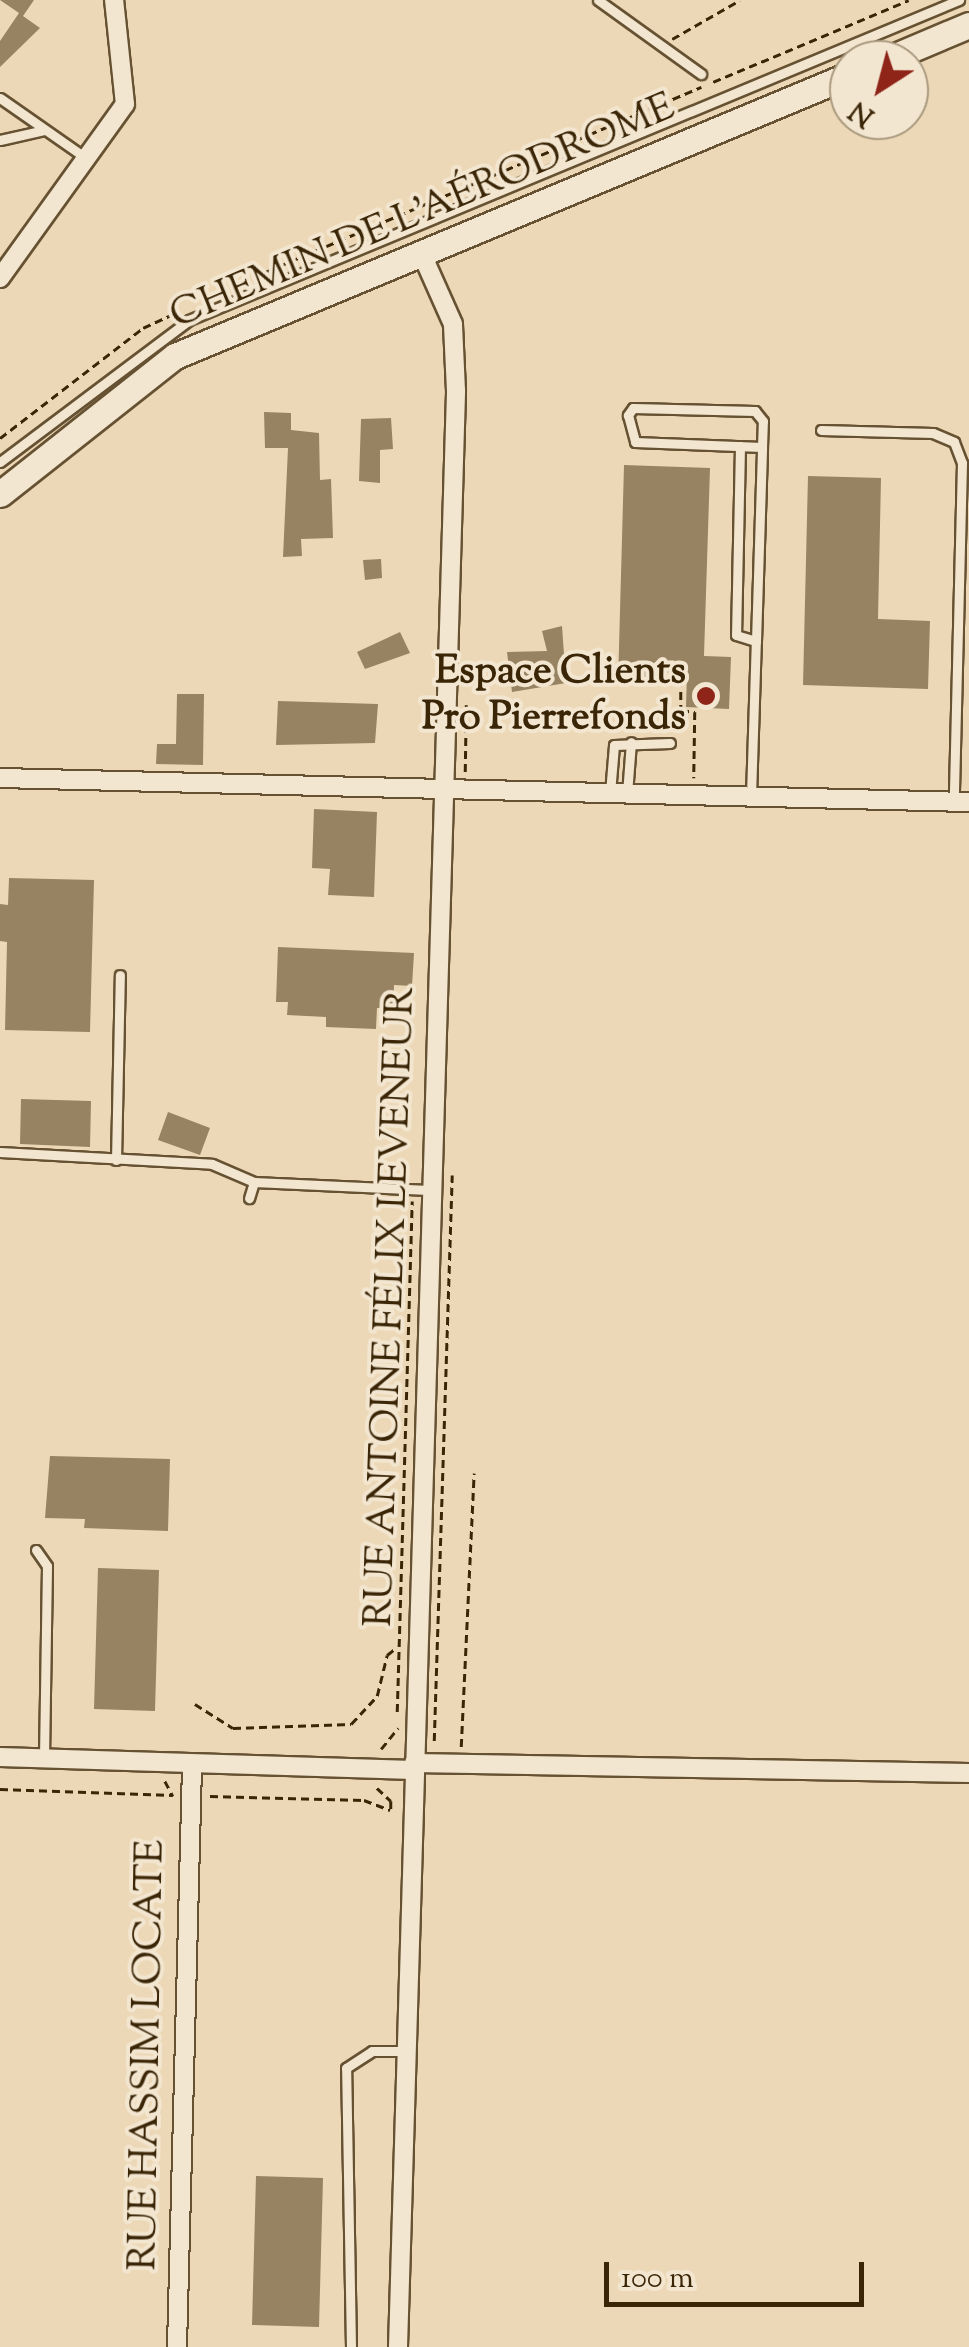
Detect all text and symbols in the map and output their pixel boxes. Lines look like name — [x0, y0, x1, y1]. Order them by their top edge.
north arrow — [829, 40, 929, 140]
street label: CHEMIN DE L'AÉRODROME — [163, 85, 683, 341]
text: N — [842, 90, 883, 135]
place label: Espace Clients Pro Pierrefonds — [422, 649, 686, 743]
marker: Espace Clients Pro Pierrefonds — [695, 685, 717, 707]
street label: RUE ANTOINE FÉLIX LEVENEUR — [357, 986, 427, 1628]
street label: RUE HASSIM LOCATE — [121, 1839, 177, 2271]
scale bar — [609, 2242, 869, 2304]
text: 100 m — [621, 2258, 694, 2301]

